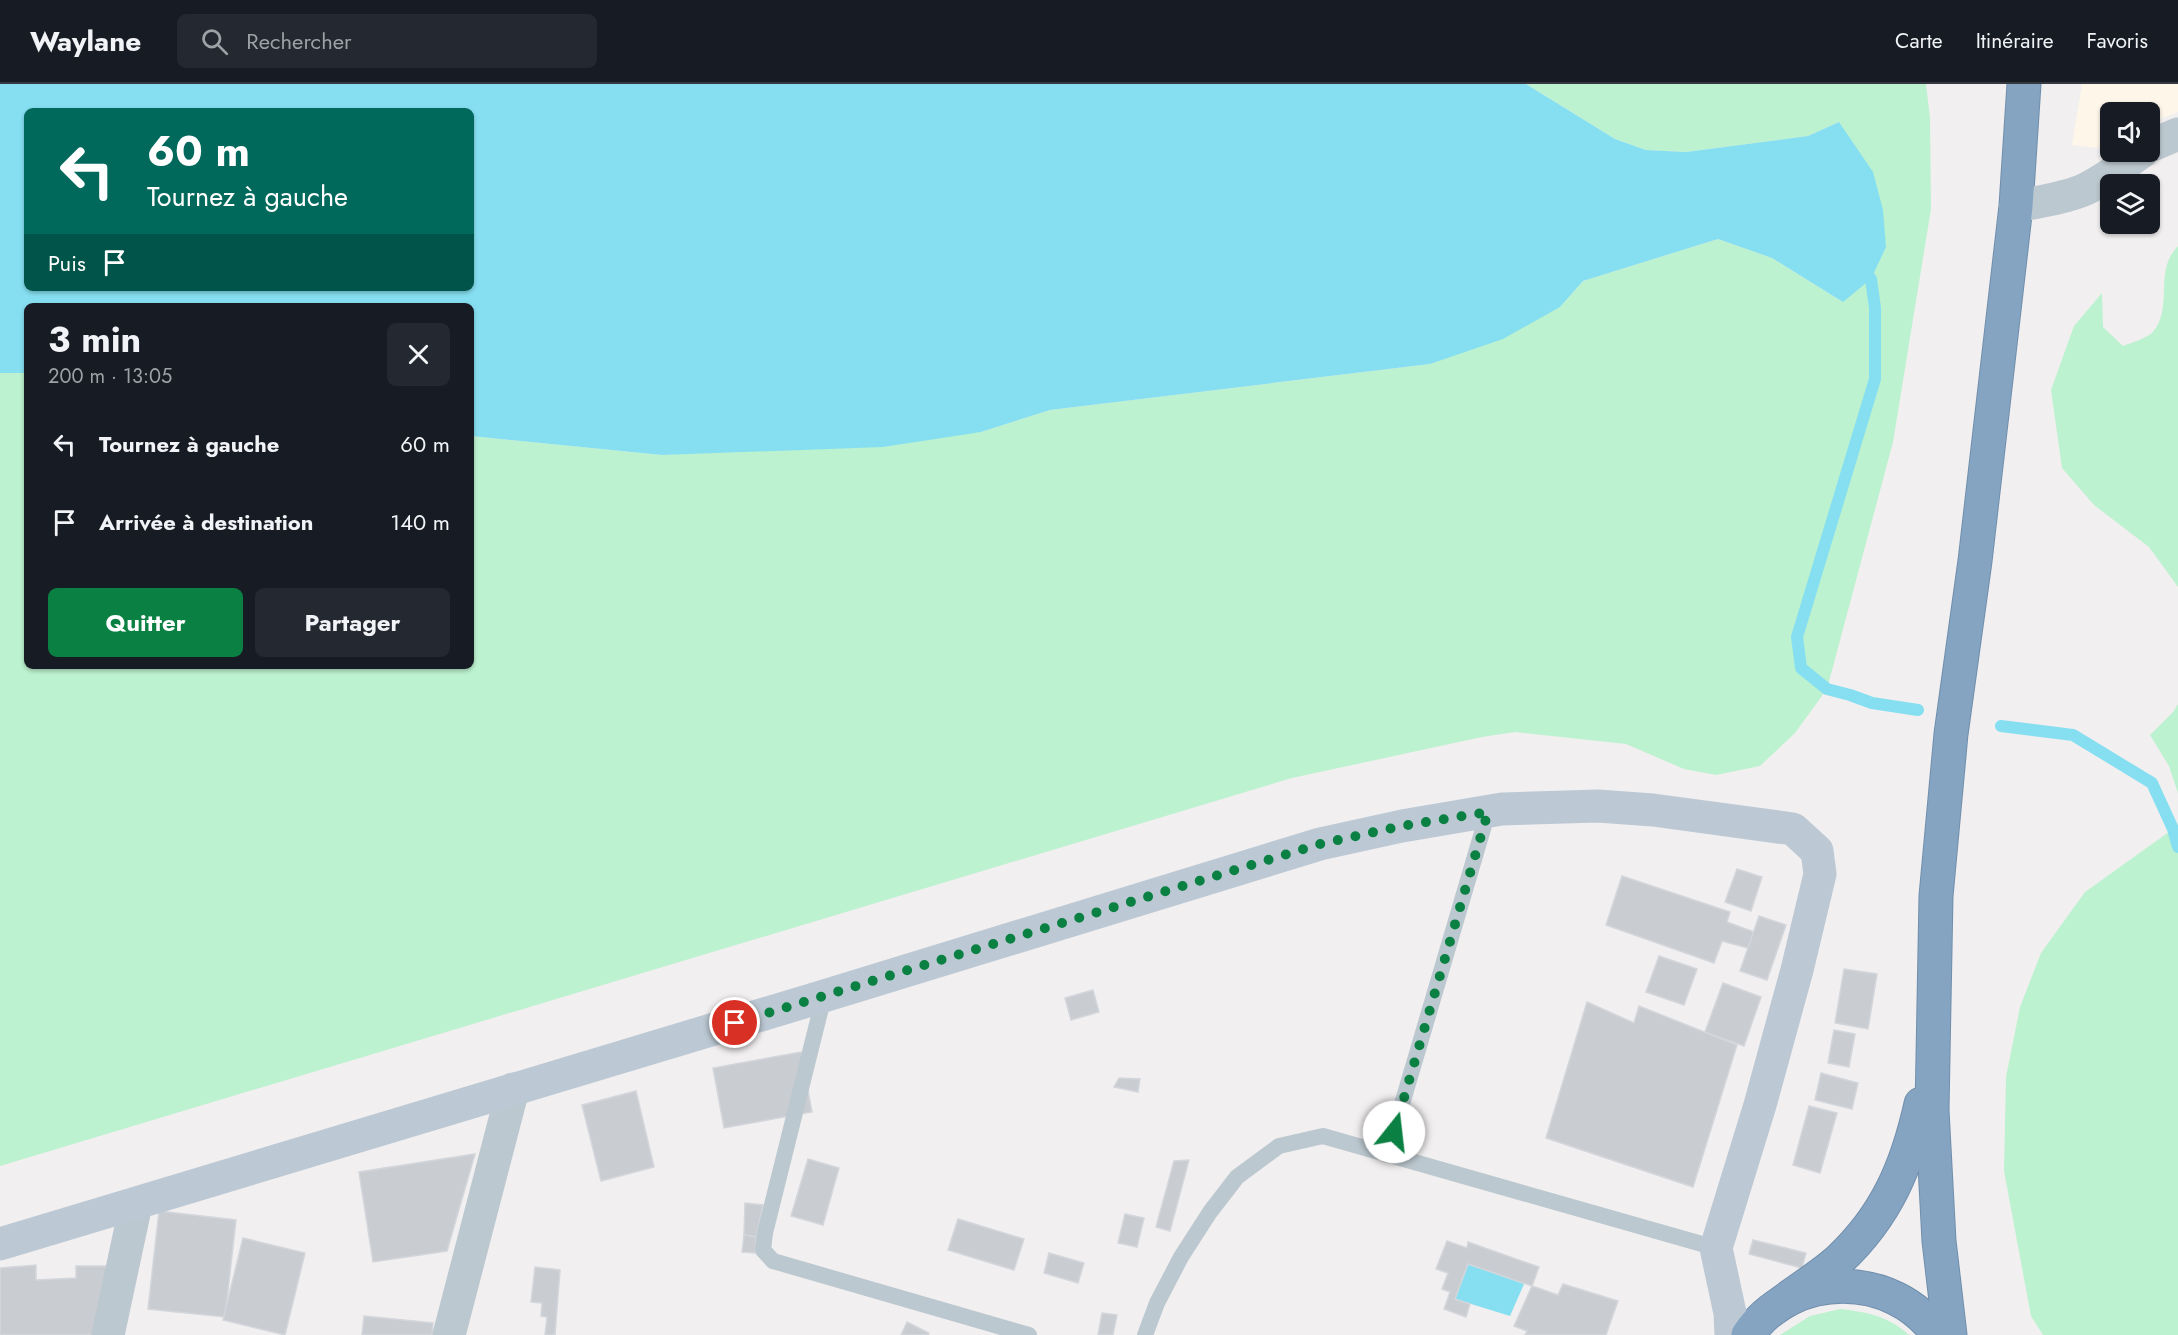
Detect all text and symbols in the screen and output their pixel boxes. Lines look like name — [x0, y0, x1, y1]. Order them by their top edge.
search box — [177, 14, 597, 68]
text: Waylane — [30, 21, 141, 62]
icon: search — [198, 25, 231, 58]
text: Rechercher — [246, 25, 352, 57]
text: Carte — [1895, 26, 1943, 56]
text: Itinéraire — [1976, 26, 2054, 56]
text: Favoris — [2087, 26, 2148, 56]
map controls — [2100, 102, 2160, 234]
button: sound — [2100, 102, 2160, 162]
text: 60 m — [147, 121, 250, 182]
icon: left — [48, 132, 126, 210]
button: layers — [2100, 174, 2160, 234]
text: Tournez à gauche — [147, 177, 348, 216]
icon: arrive — [98, 246, 131, 279]
text: Puis — [48, 247, 86, 279]
text: 3 min — [48, 313, 141, 365]
button: close — [387, 323, 450, 386]
text: 200 m · 13:05 — [48, 362, 172, 391]
icon: left — [48, 428, 81, 461]
text: Tournez à gauche — [99, 428, 279, 460]
text: 60 m — [400, 428, 450, 460]
icon: arrive — [48, 506, 81, 539]
text: Arrivée à destination — [99, 506, 313, 538]
text: 140 m — [390, 506, 450, 538]
button: Quitter — [48, 588, 243, 657]
button: Partager — [255, 588, 450, 657]
pin — [709, 997, 760, 1048]
icon: arrive — [718, 1006, 751, 1039]
position arrow — [1362, 1100, 1426, 1164]

